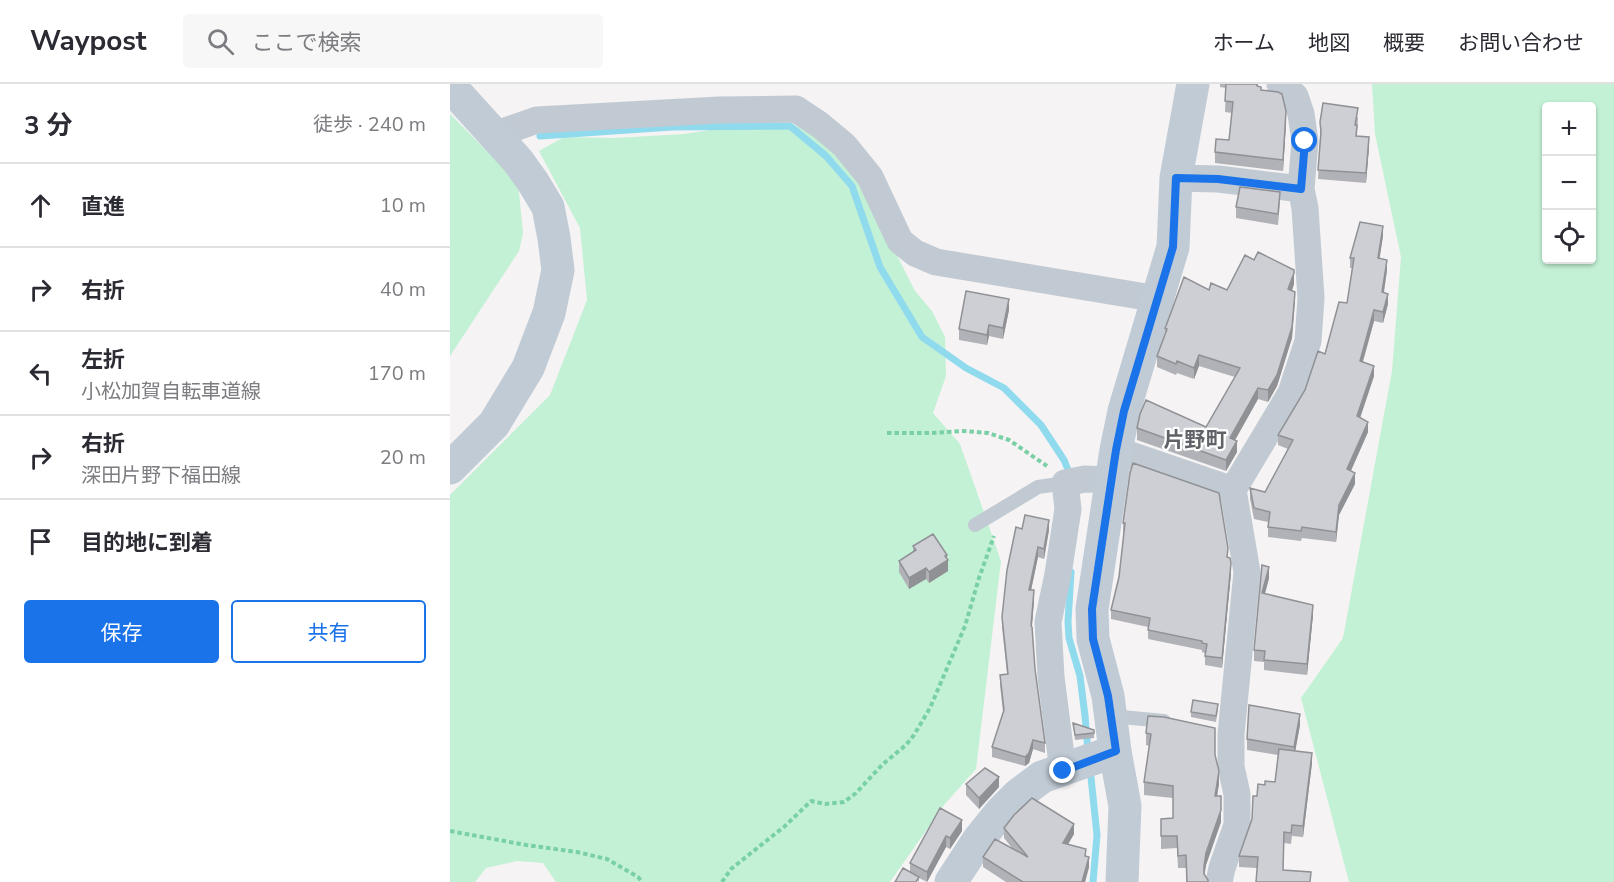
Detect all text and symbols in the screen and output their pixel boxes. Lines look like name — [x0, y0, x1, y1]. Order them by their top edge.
search box — [183, 14, 603, 68]
text: Waypost — [30, 22, 147, 60]
icon: search — [204, 25, 237, 58]
text: ここで検索 — [252, 28, 362, 58]
text: ホーム — [1213, 29, 1275, 57]
text: 地図 — [1308, 29, 1350, 57]
text: 概要 — [1383, 29, 1425, 57]
text: お問い合わせ — [1458, 29, 1584, 57]
map controls — [1542, 102, 1596, 264]
button: + — [1542, 102, 1596, 156]
text: 3 分 — [24, 108, 73, 143]
text: 徒歩 · 240 m — [313, 111, 426, 138]
route start — [1291, 127, 1317, 153]
button: − — [1542, 156, 1596, 210]
icon: ahead — [24, 189, 57, 222]
text: 直進 — [81, 192, 125, 222]
text: 10 m — [380, 192, 426, 219]
button: locate — [1542, 210, 1596, 264]
icon: right — [24, 273, 57, 306]
text: 右折 — [81, 276, 125, 306]
text: 40 m — [380, 276, 426, 303]
text: 左折 — [81, 345, 125, 375]
icon: left — [24, 357, 57, 390]
text: 170 m — [368, 360, 426, 387]
text: 小松加賀自転車道線 — [81, 378, 261, 405]
district label: 片野町 — [1164, 426, 1227, 454]
text: 右折 — [81, 429, 125, 459]
icon: right — [24, 441, 57, 474]
text: 20 m — [380, 444, 426, 471]
text: 深田片野下福田線 — [81, 462, 241, 489]
icon: arrive — [24, 525, 57, 558]
text: 目的地に到着 — [81, 528, 213, 558]
button: 保存 — [24, 600, 219, 663]
button: 共有 — [231, 600, 426, 663]
route end — [1049, 757, 1075, 783]

